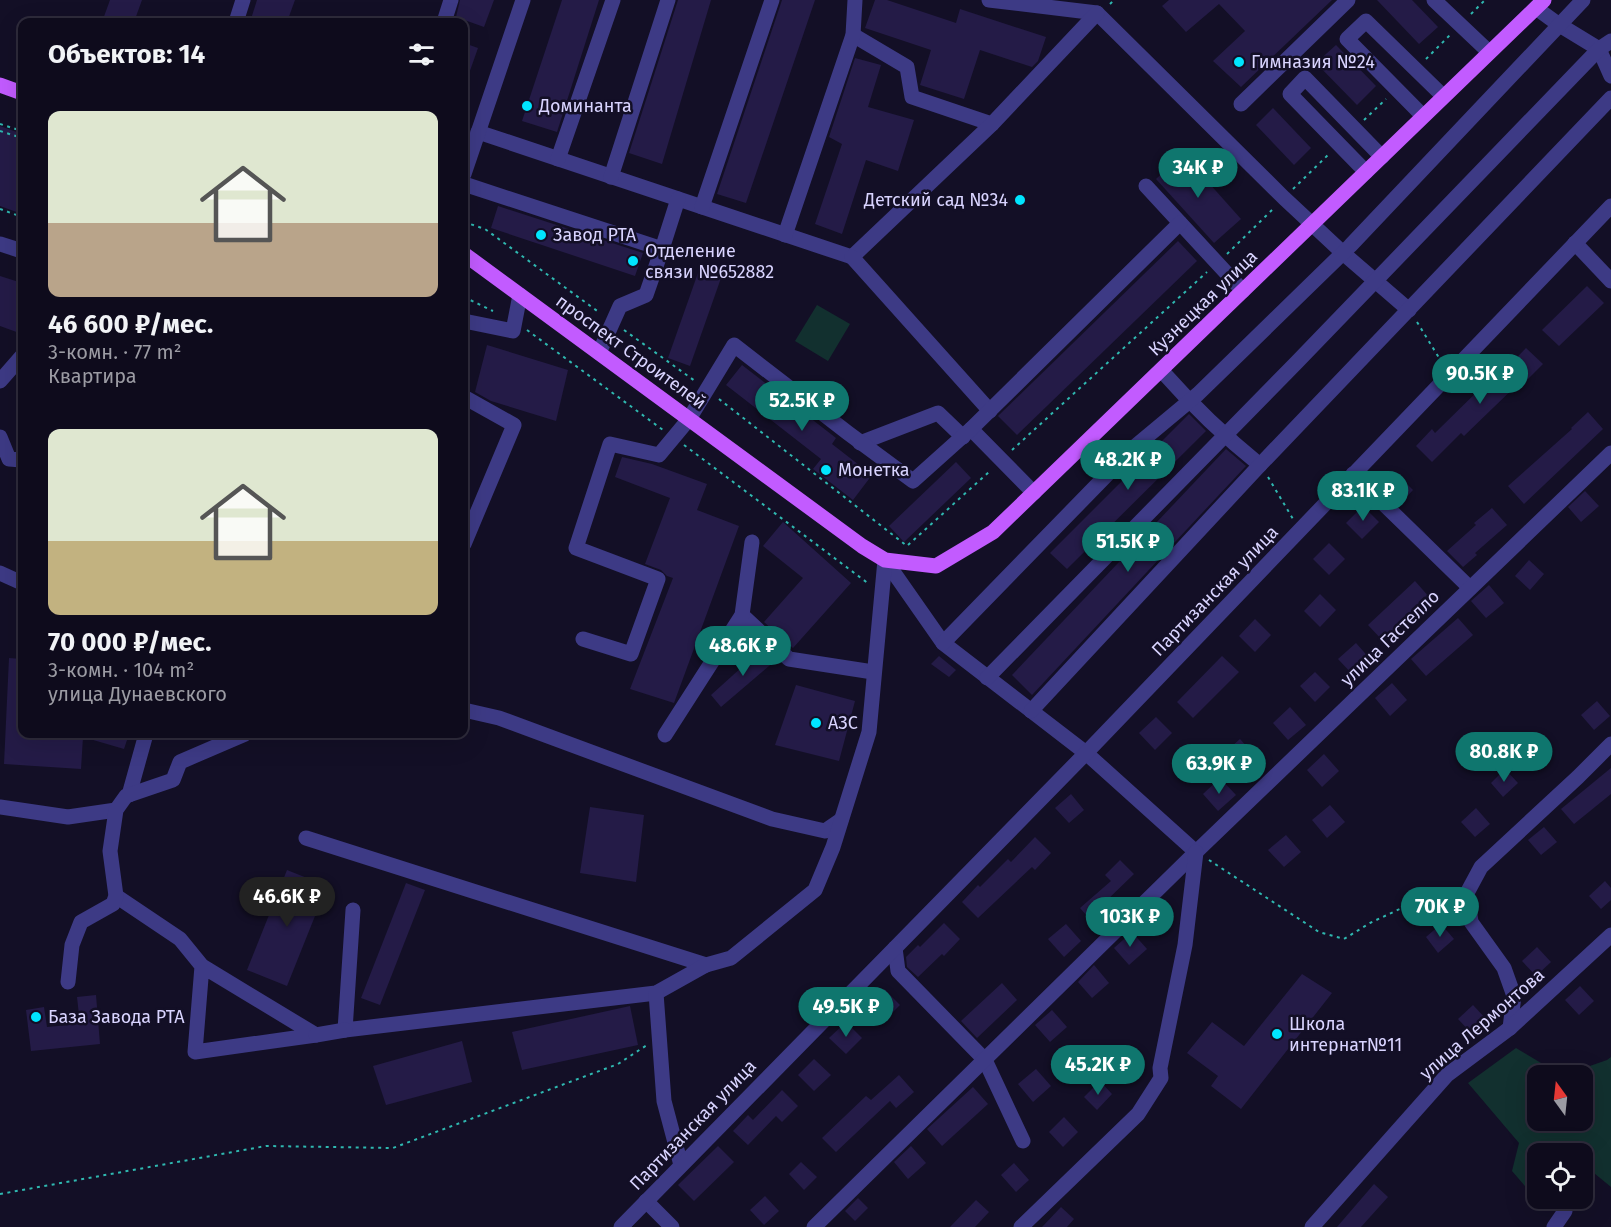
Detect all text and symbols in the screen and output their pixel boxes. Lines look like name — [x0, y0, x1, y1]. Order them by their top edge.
icon: filters — [405, 38, 438, 71]
text: Объектов: 14 — [48, 39, 205, 70]
place label: Гимназия №24 — [1251, 51, 1375, 73]
marker: Гимназия №24 — [1232, 55, 1246, 69]
place label: Доминанта — [538, 95, 632, 117]
marker: Доминанта — [520, 99, 534, 113]
pin: 34K ₽ — [1156, 148, 1240, 199]
icon: home — [189, 150, 297, 258]
text: 34K ₽ — [1173, 155, 1223, 179]
place label: Детский сад №34 — [863, 189, 1008, 211]
marker: Детский сад №34 — [1013, 193, 1027, 207]
place label: Завод РТА — [553, 224, 637, 246]
marker: Завод РТА — [534, 228, 548, 242]
place label: Отделение связи №652882 — [645, 240, 774, 283]
street label: Кузнецкая улица — [1144, 245, 1262, 361]
marker: Отделение связи №652882 — [626, 254, 640, 268]
street label: проспект Строителей — [551, 290, 711, 414]
text: 46 600 ₽/мес. — [48, 309, 213, 340]
text: 3-комн. · 77 m² — [48, 340, 182, 364]
pin: 90.5K ₽ — [1425, 354, 1535, 405]
text: 90.5K ₽ — [1446, 361, 1514, 385]
text: Квартира — [48, 364, 137, 388]
pin: 52.5K ₽ — [747, 381, 857, 432]
text: 52.5K ₽ — [769, 388, 835, 412]
pin: 48.2K ₽ — [1073, 440, 1183, 491]
text: 48.2K ₽ — [1094, 447, 1162, 471]
place label: Монетка — [838, 459, 910, 481]
marker: Монетка — [819, 463, 833, 477]
icon: home — [189, 468, 297, 576]
pin: 83.1K ₽ — [1308, 471, 1418, 522]
text: 83.1K ₽ — [1331, 478, 1395, 502]
street label: Партизанская улица — [1147, 521, 1283, 661]
pin: 51.5K ₽ — [1073, 522, 1183, 573]
text: 51.5K ₽ — [1096, 529, 1160, 553]
street label: улица Гастелло — [1336, 585, 1444, 691]
pin: 48.6K ₽ — [688, 626, 798, 677]
text: 70 000 ₽/мес. — [48, 627, 212, 658]
text: 48.6K ₽ — [709, 633, 777, 657]
text: 3-комн. · 104 m² — [48, 658, 194, 682]
text: улица Дунаевского — [48, 682, 227, 706]
place label: АЗС — [828, 712, 858, 734]
marker: АЗС — [809, 716, 823, 730]
pin: 80.8K ₽ — [1449, 732, 1559, 783]
text: 80.8K ₽ — [1469, 739, 1539, 763]
pin: 63.9K ₽ — [1164, 744, 1274, 795]
text: 63.9K ₽ — [1186, 751, 1252, 775]
pin: 46.6K ₽ — [232, 877, 342, 928]
text: 46.6K ₽ — [253, 884, 321, 908]
pin: 70K ₽ — [1398, 887, 1482, 938]
text: 70K ₽ — [1415, 894, 1465, 918]
pin: 103K ₽ — [1081, 897, 1179, 948]
text: 103K ₽ — [1100, 904, 1160, 928]
street label: улица Лермонтова — [1415, 964, 1549, 1084]
pin: 49.5K ₽ — [791, 987, 901, 1038]
text: 49.5K ₽ — [812, 994, 880, 1018]
place label: База Завода РТА — [48, 1006, 185, 1028]
marker: База Завода РТА — [29, 1010, 43, 1024]
place label: Школа интернат№11 — [1289, 1013, 1402, 1056]
marker: Школа интернат№11 — [1270, 1027, 1284, 1041]
pin: 45.2K ₽ — [1043, 1045, 1153, 1096]
text: 45.2K ₽ — [1065, 1052, 1131, 1076]
street label: Партизанская улица — [625, 1055, 761, 1195]
north arrow — [1527, 1065, 1593, 1131]
map controls — [1527, 1065, 1593, 1209]
button: locate — [1527, 1143, 1593, 1209]

